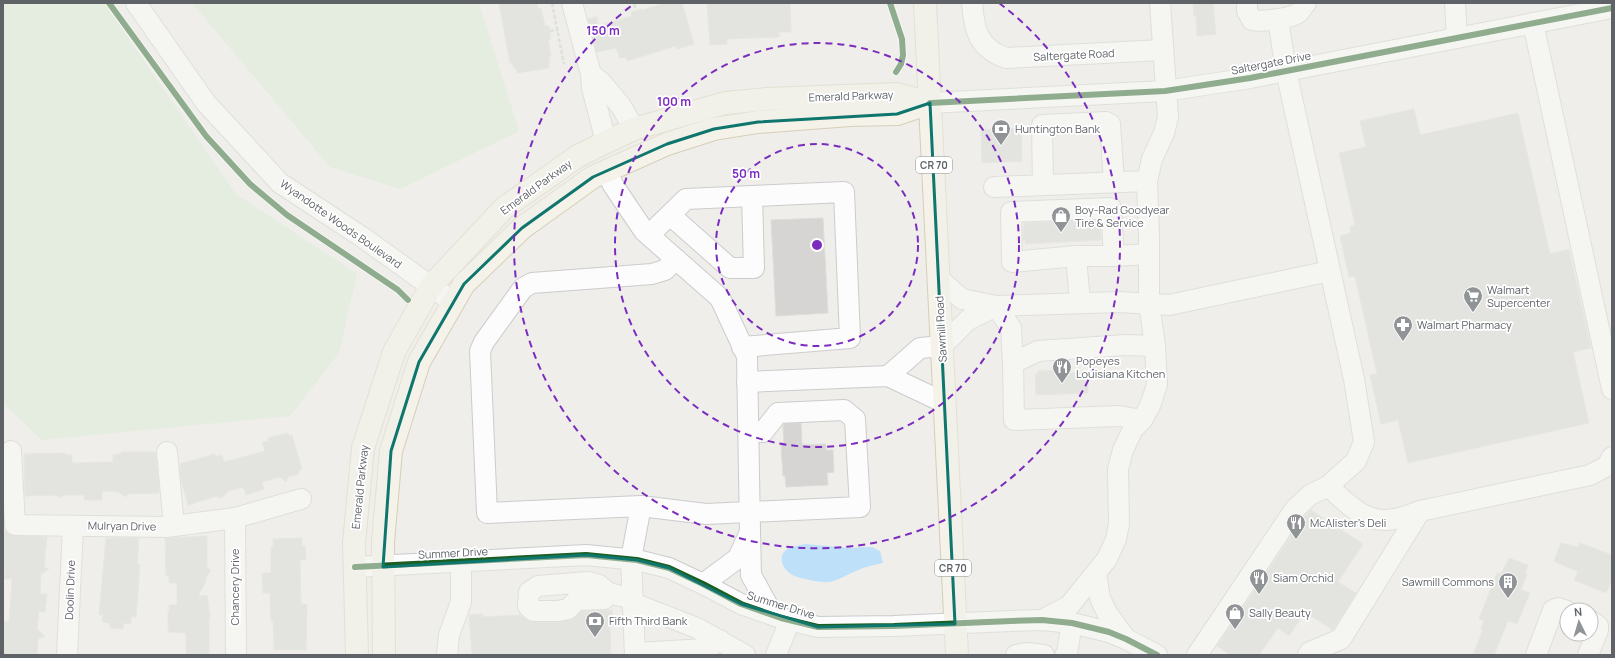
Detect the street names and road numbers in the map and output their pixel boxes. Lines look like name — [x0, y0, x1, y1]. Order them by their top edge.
street label: Saltergate Road — [1033, 45, 1115, 64]
street label: Saltergate Drive — [1230, 47, 1313, 78]
street label: Emerald Parkway — [808, 87, 894, 104]
street label: Emerald Parkway — [497, 156, 575, 218]
road number: CR 70 — [916, 157, 952, 173]
street label: Wyandotte Woods Boulevard — [277, 176, 405, 272]
street label: Sawmill Road — [931, 295, 950, 363]
street label: Emerald Parkway — [348, 444, 371, 530]
street label: Mulryan Drive — [88, 517, 157, 534]
street label: Summer Drive — [418, 543, 489, 562]
street label: Chancery Drive — [227, 548, 242, 625]
street label: Doolin Drive — [61, 559, 78, 620]
road number: CR 70 — [935, 560, 971, 576]
street label: Summer Drive — [745, 587, 817, 622]

